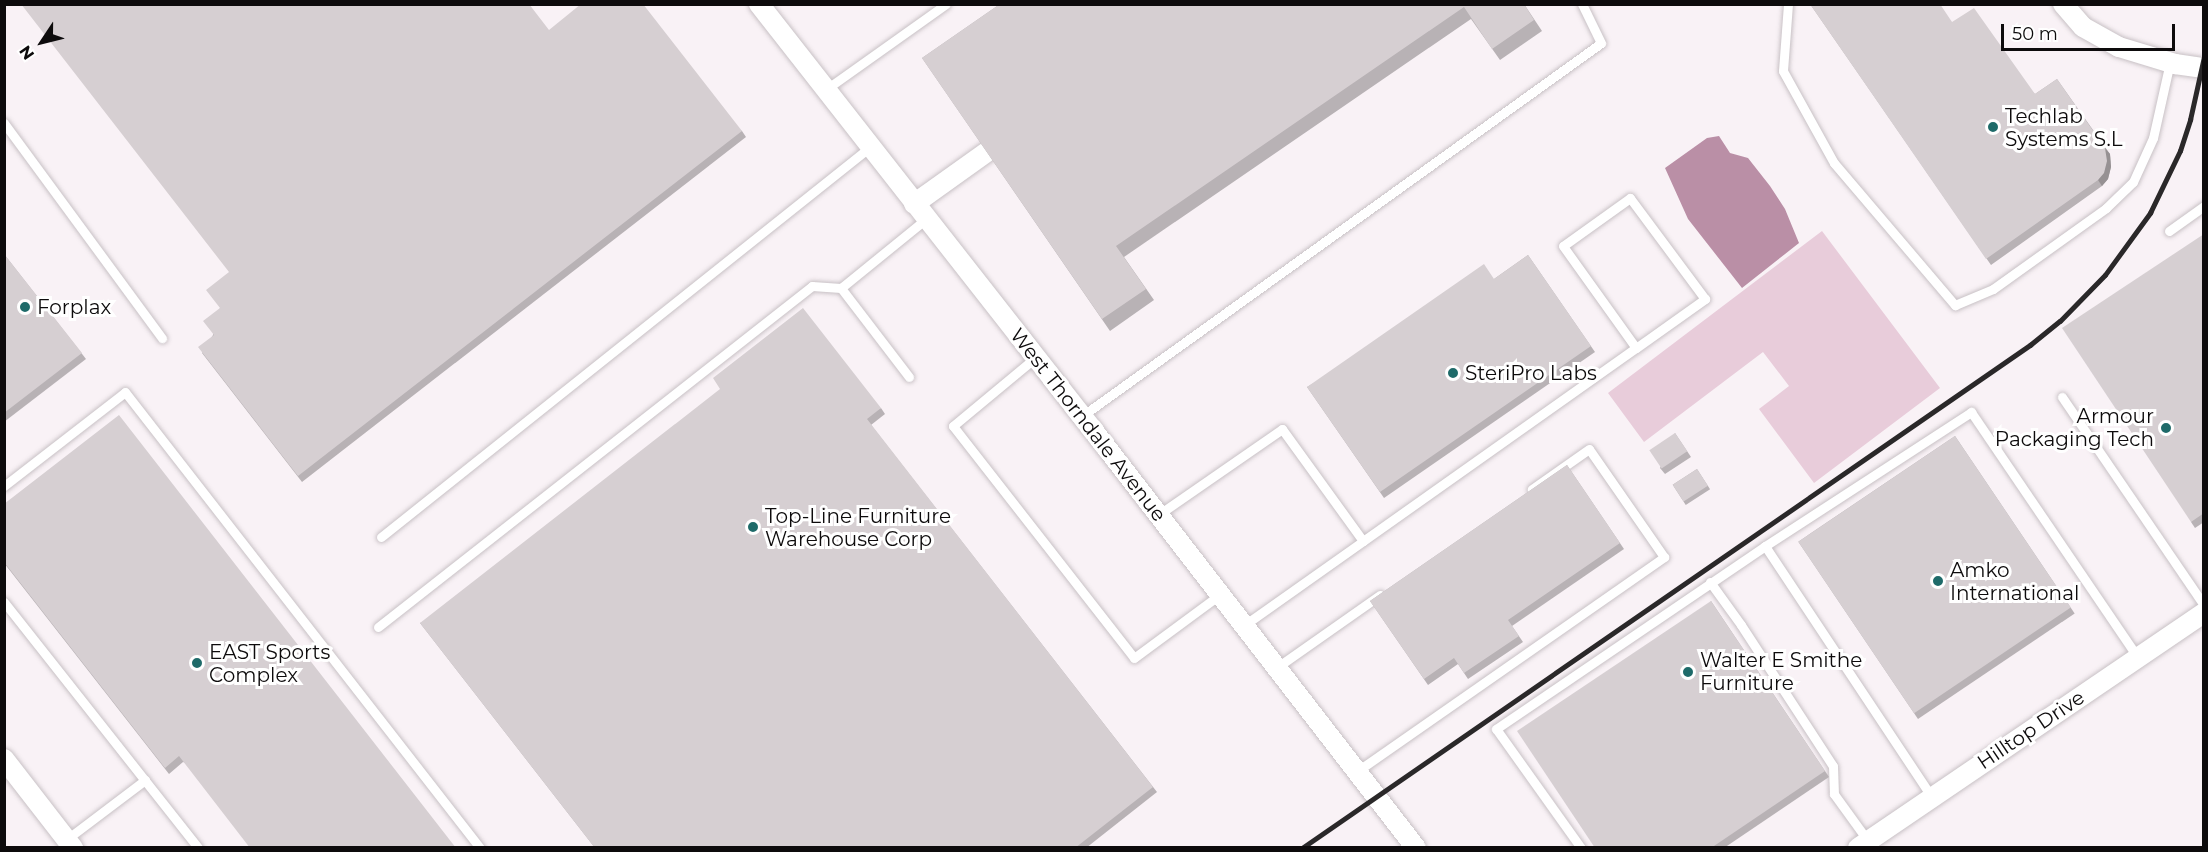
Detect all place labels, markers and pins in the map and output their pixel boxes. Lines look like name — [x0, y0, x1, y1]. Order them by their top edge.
place label: Techlab Systems S.L — [2005, 104, 2123, 151]
marker: Techlab Systems S.L — [1986, 120, 2000, 134]
place label: Forplax — [37, 295, 111, 319]
marker: Forplax — [18, 300, 32, 314]
place label: SteriPro Labs — [1465, 361, 1597, 385]
marker: SteriPro Labs — [1446, 366, 1460, 380]
place label: Armour Packaging Tech — [1995, 404, 2154, 451]
marker: Armour Packaging Tech — [2159, 421, 2173, 435]
place label: Top-Line Furniture Warehouse Corp — [765, 504, 951, 551]
marker: Top-Line Furniture Warehouse Corp — [746, 520, 760, 534]
place label: Amko International — [1950, 558, 2079, 605]
marker: Amko International — [1931, 574, 1945, 588]
place label: EAST Sports Complex — [209, 640, 330, 687]
place label: Walter E Smithe Furniture — [1700, 648, 1862, 695]
marker: EAST Sports Complex — [190, 656, 204, 670]
marker: Walter E Smithe Furniture — [1681, 665, 1695, 679]

